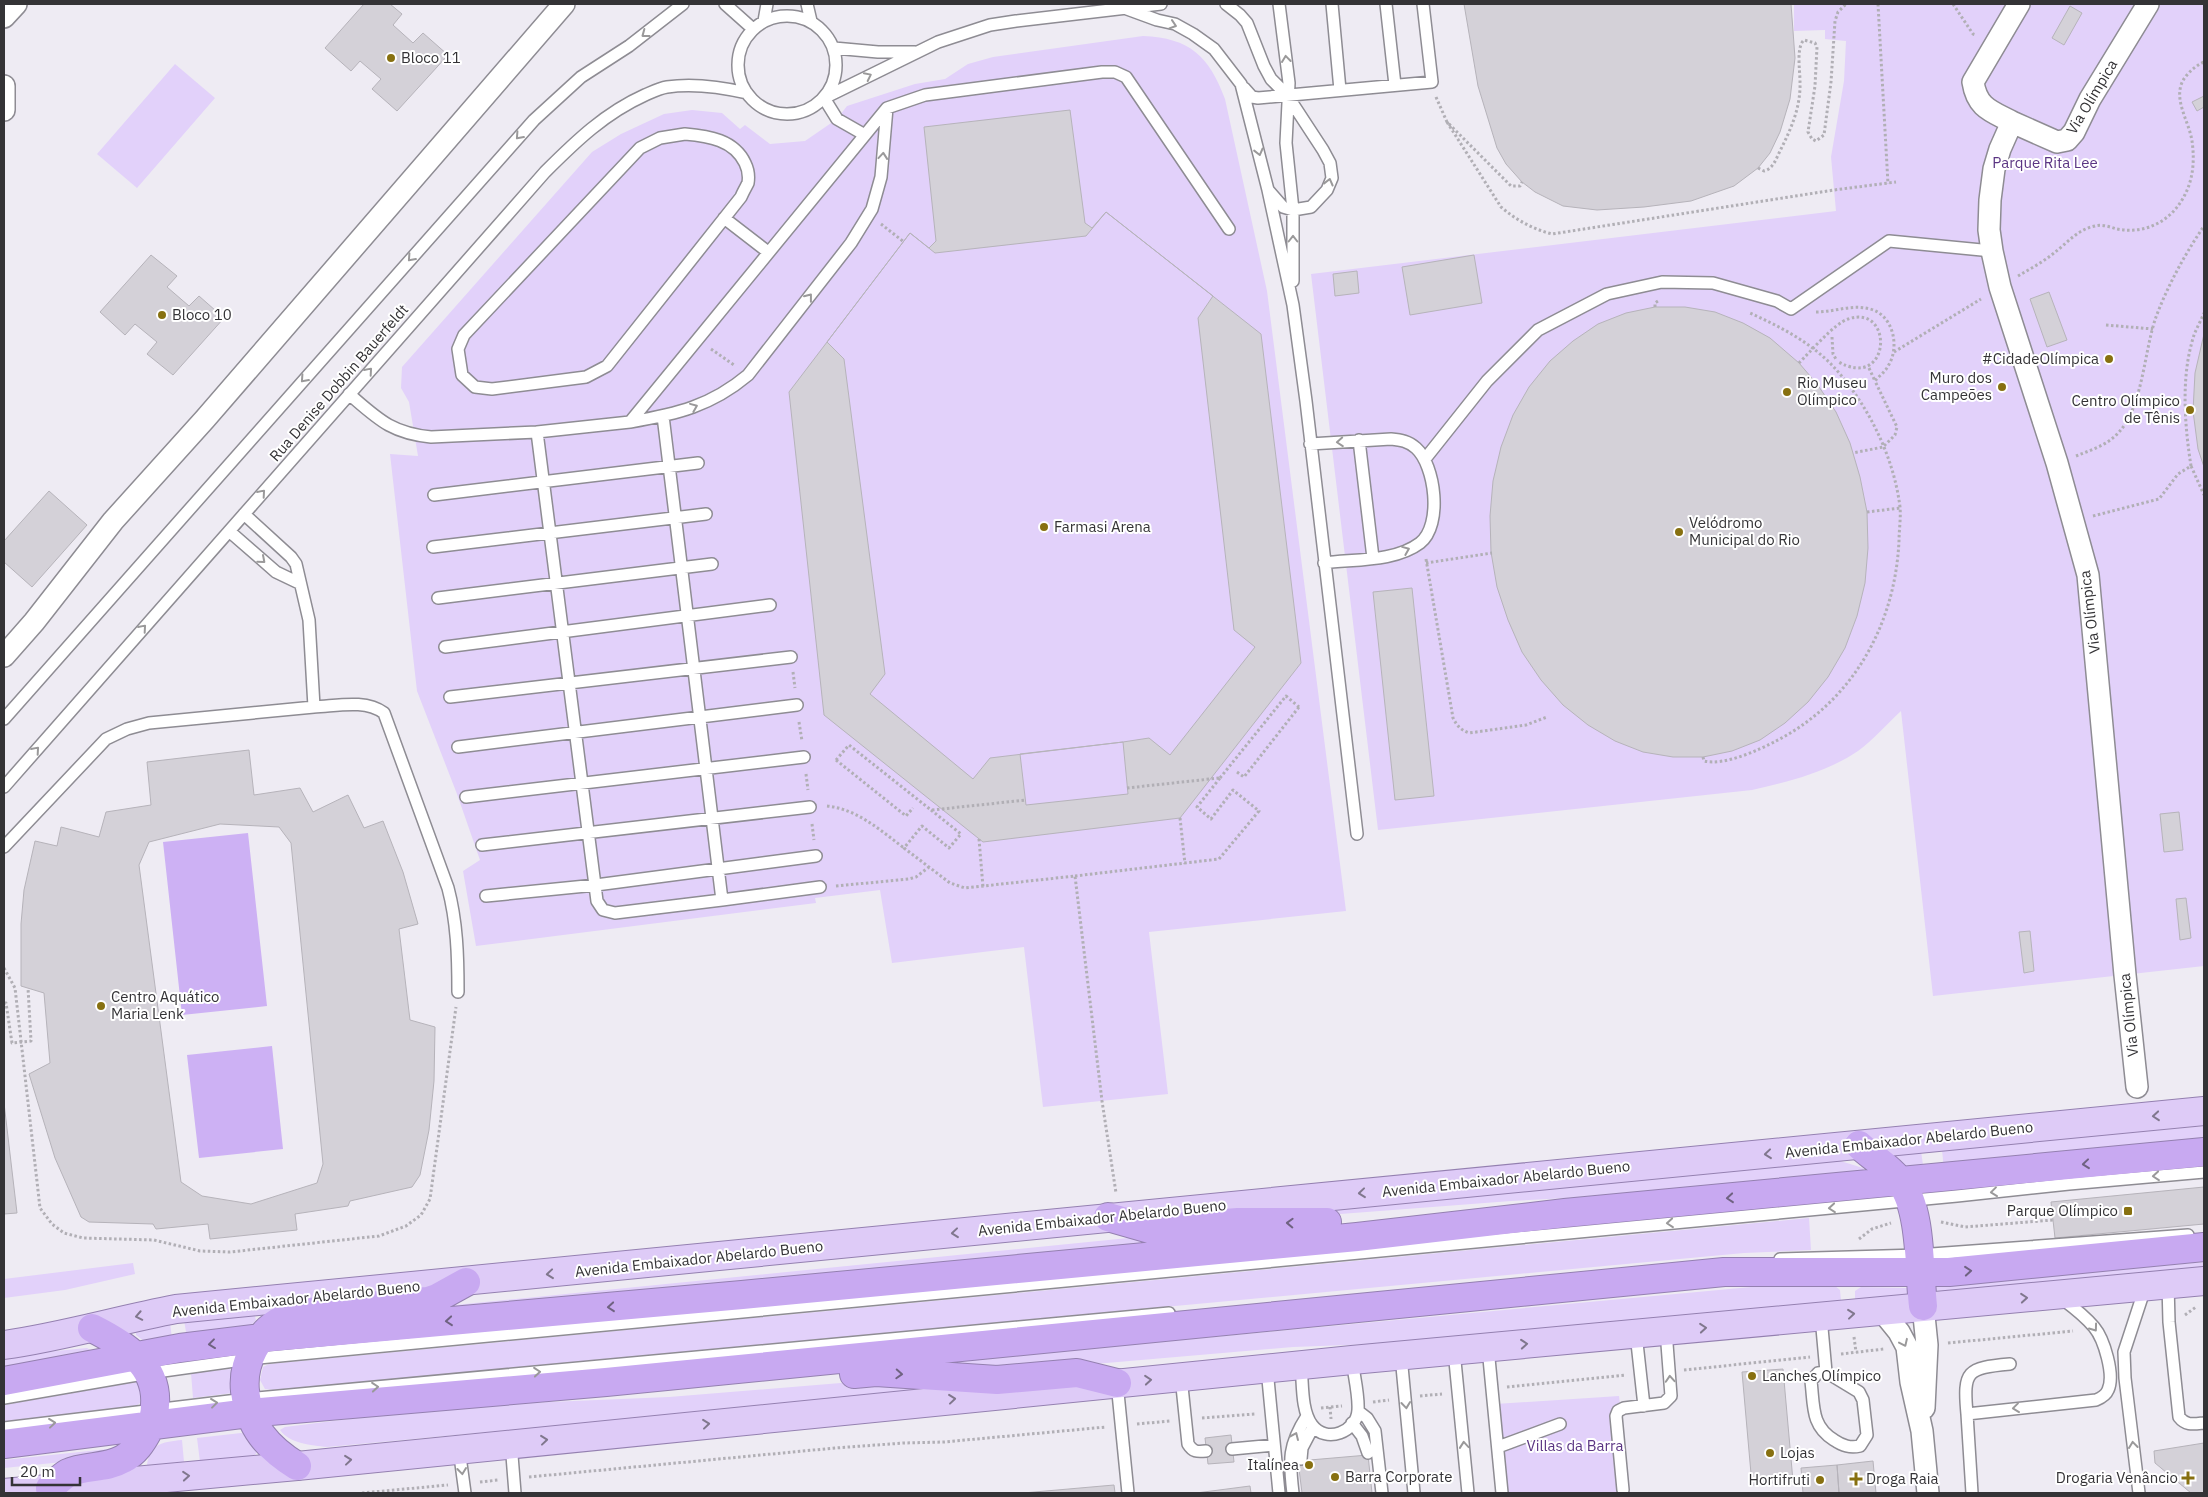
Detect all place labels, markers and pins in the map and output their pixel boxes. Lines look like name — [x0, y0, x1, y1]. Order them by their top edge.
place label: Bloco 11 — [401, 48, 461, 67]
marker: Bloco 11 — [385, 52, 397, 64]
place label: Bloco 10 — [172, 305, 232, 324]
marker: Bloco 10 — [156, 309, 168, 321]
place label: #CidadeOlímpica — [1982, 349, 2099, 368]
marker: #CidadeOlímpica — [2103, 353, 2115, 365]
place label: Muro dos Campeões — [1921, 368, 1992, 404]
place label: Rio Museu Olímpico — [1797, 373, 1867, 409]
marker: Muro dos Campeões — [1996, 381, 2008, 393]
marker: Rio Museu Olímpico — [1781, 386, 1793, 398]
place label: Centro Olímpico de Tênis — [2071, 391, 2180, 427]
marker: Centro Olímpico de Tênis — [2184, 404, 2196, 416]
place label: Velódromo Municipal do Rio — [1689, 513, 1800, 549]
place label: Farmasi Arena — [1054, 517, 1151, 536]
marker: Farmasi Arena — [1038, 521, 1050, 533]
marker: Velódromo Municipal do Rio — [1673, 526, 1685, 538]
place label: Centro Aquático Maria Lenk — [111, 987, 219, 1023]
marker: Centro Aquático Maria Lenk — [95, 1000, 107, 1012]
place label: Parque Olímpico — [2007, 1201, 2118, 1220]
marker: Parque Olímpico — [2122, 1205, 2134, 1217]
place label: Lanches Olímpico — [1762, 1366, 1881, 1385]
marker: Lanches Olímpico — [1746, 1370, 1758, 1382]
place label: Lojas — [1780, 1443, 1815, 1462]
marker: Lojas — [1764, 1447, 1776, 1459]
place label: Italínea — [1247, 1455, 1299, 1474]
marker: Italínea — [1303, 1459, 1315, 1471]
place label: Barra Corporate — [1345, 1467, 1453, 1486]
place label: Drogaria Venâncio — [2056, 1468, 2178, 1487]
place label: Droga Raia — [1866, 1469, 1939, 1488]
place label: Hortifruti — [1749, 1470, 1810, 1489]
marker: Barra Corporate — [1329, 1471, 1341, 1483]
marker: Drogaria Venâncio — [2182, 1472, 2194, 1484]
marker: Droga Raia — [1850, 1473, 1862, 1485]
marker: Hortifruti — [1814, 1474, 1826, 1486]

